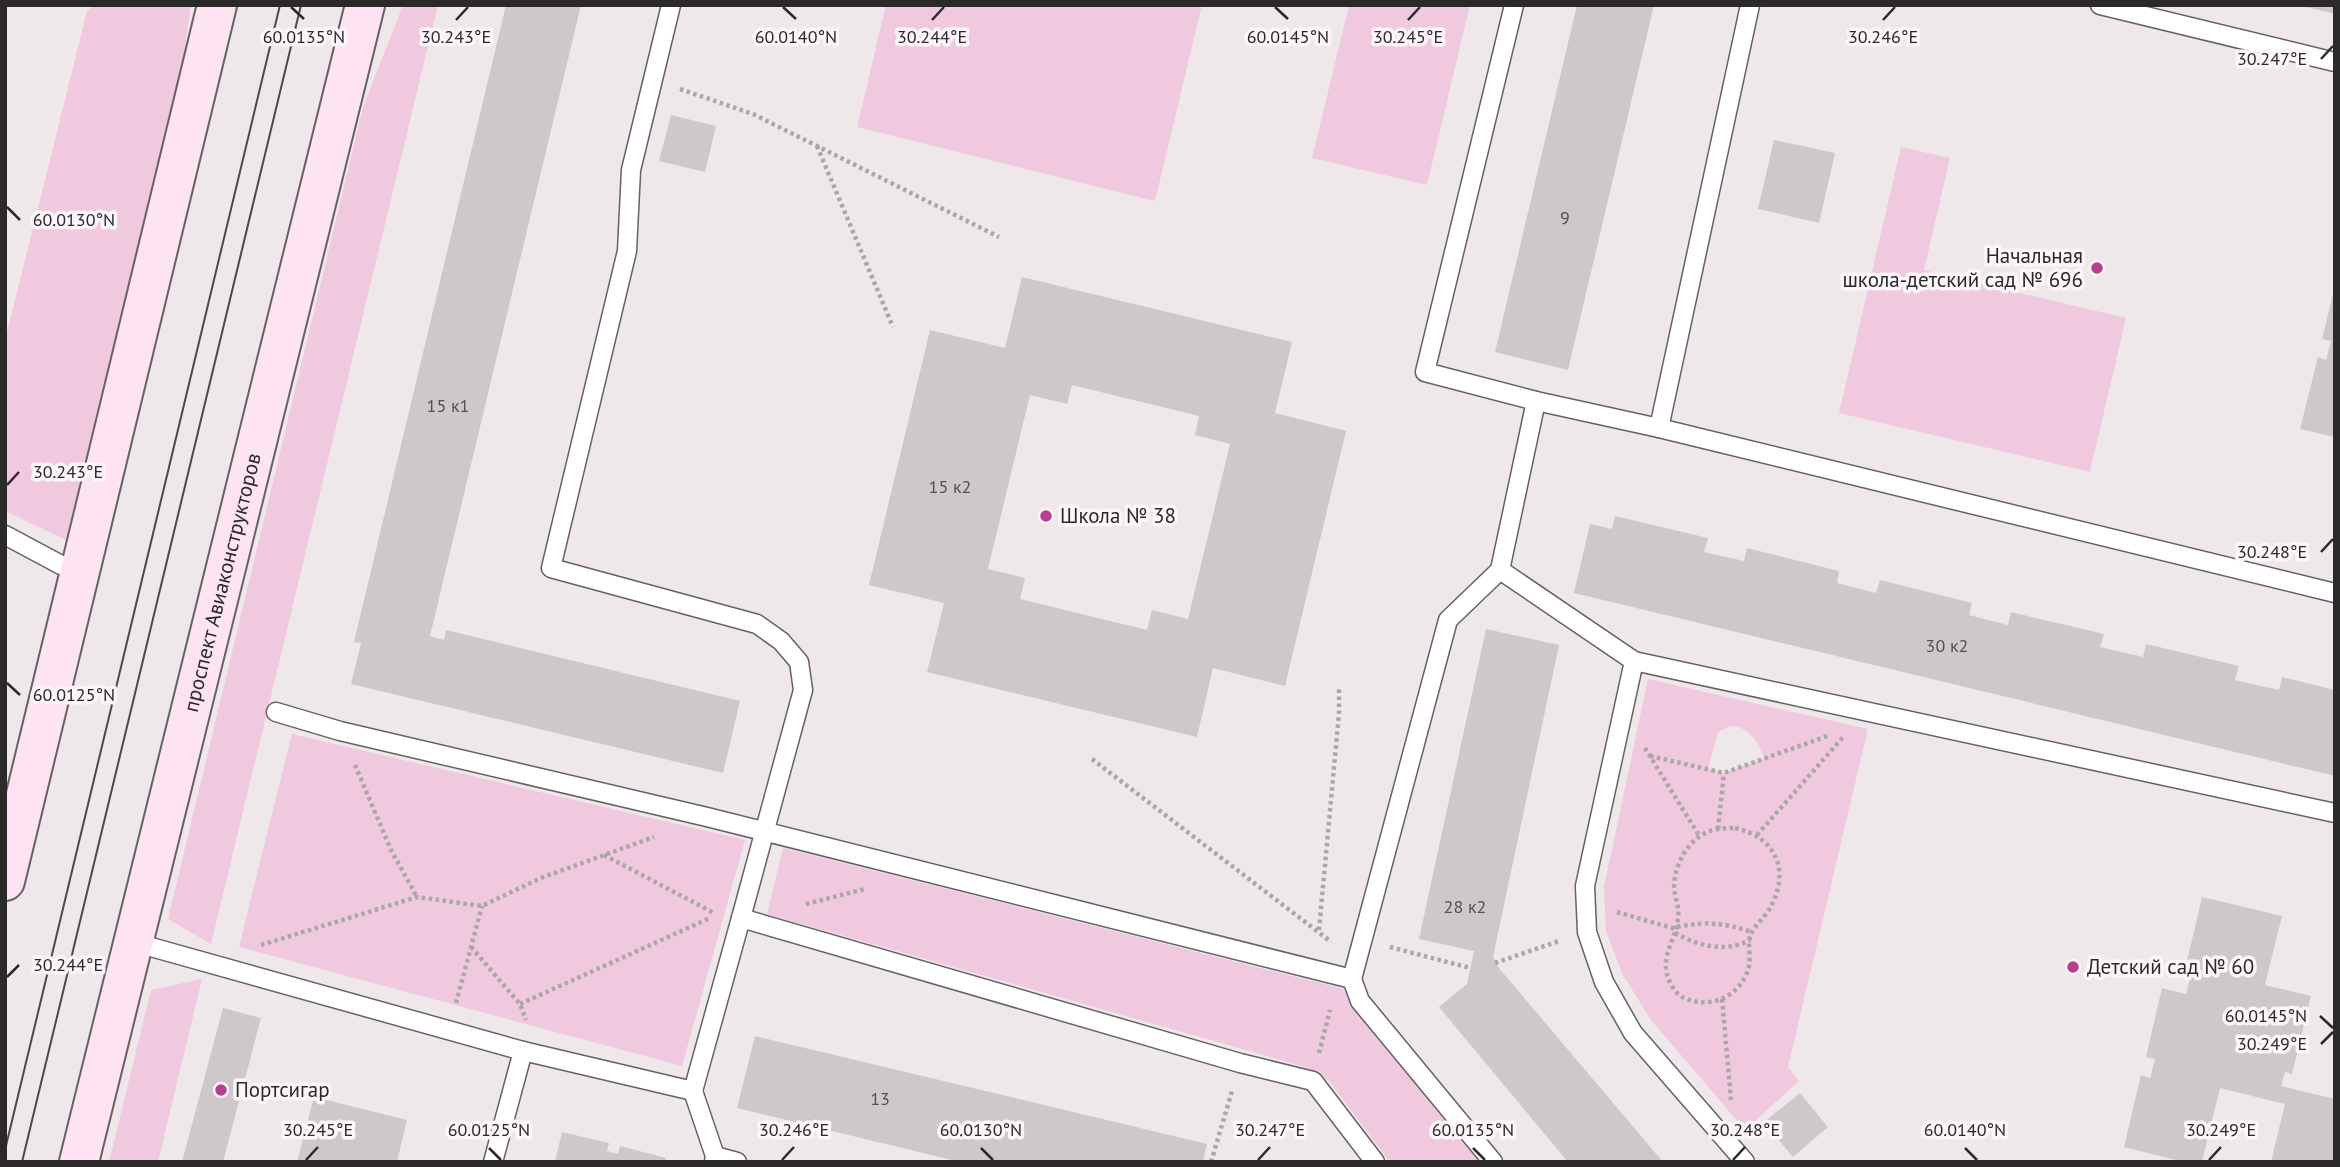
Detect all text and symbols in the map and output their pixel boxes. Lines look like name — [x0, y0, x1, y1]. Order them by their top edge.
text: 60.0135°N — [263, 25, 345, 48]
text: 30.243°E — [421, 25, 491, 48]
text: 60.0140°N — [755, 25, 837, 48]
text: 30.244°E — [897, 25, 967, 48]
text: 60.0145°N — [1247, 25, 1329, 48]
text: 30.245°E — [1373, 25, 1443, 48]
text: 30.246°E — [1848, 25, 1918, 48]
text: 30.247°E — [2237, 47, 2307, 70]
house number: 9 — [1560, 206, 1570, 229]
text: 60.0130°N — [33, 208, 115, 231]
place label: Начальная школа-детский сад № 696 — [1842, 242, 2083, 293]
marker: Начальная школа-детский сад № 696 — [2089, 260, 2105, 276]
house number: 15 к1 — [427, 394, 469, 417]
street label: проспект Авиаконструкторов — [177, 450, 267, 715]
text: 30.243°E — [33, 460, 103, 483]
house number: 15 к2 — [929, 475, 971, 498]
place label: Школа № 38 — [1060, 502, 1176, 529]
marker: Школа № 38 — [1038, 508, 1054, 524]
text: 30.248°E — [2237, 540, 2307, 563]
house number: 30 к2 — [1926, 634, 1968, 657]
text: 60.0125°N — [33, 683, 115, 706]
house number: 28 к2 — [1444, 895, 1486, 918]
text: 30.244°E — [33, 953, 103, 976]
place label: Детский сад № 60 — [2087, 953, 2254, 980]
marker: Детский сад № 60 — [2065, 959, 2081, 975]
text: 60.0145°N — [2225, 1004, 2307, 1027]
text: 30.249°E — [2237, 1032, 2307, 1055]
place label: Портсигар — [235, 1076, 330, 1103]
marker: Портсигар — [213, 1082, 229, 1098]
house number: 13 — [870, 1087, 890, 1110]
text: 30.245°E — [283, 1118, 353, 1141]
text: 60.0125°N — [448, 1118, 530, 1141]
text: 30.246°E — [759, 1118, 829, 1141]
text: 60.0130°N — [940, 1118, 1022, 1141]
text: 30.247°E — [1235, 1118, 1305, 1141]
text: 60.0135°N — [1432, 1118, 1514, 1141]
text: 30.248°E — [1710, 1118, 1780, 1141]
text: 60.0140°N — [1924, 1118, 2006, 1141]
text: 30.249°E — [2186, 1118, 2256, 1141]

